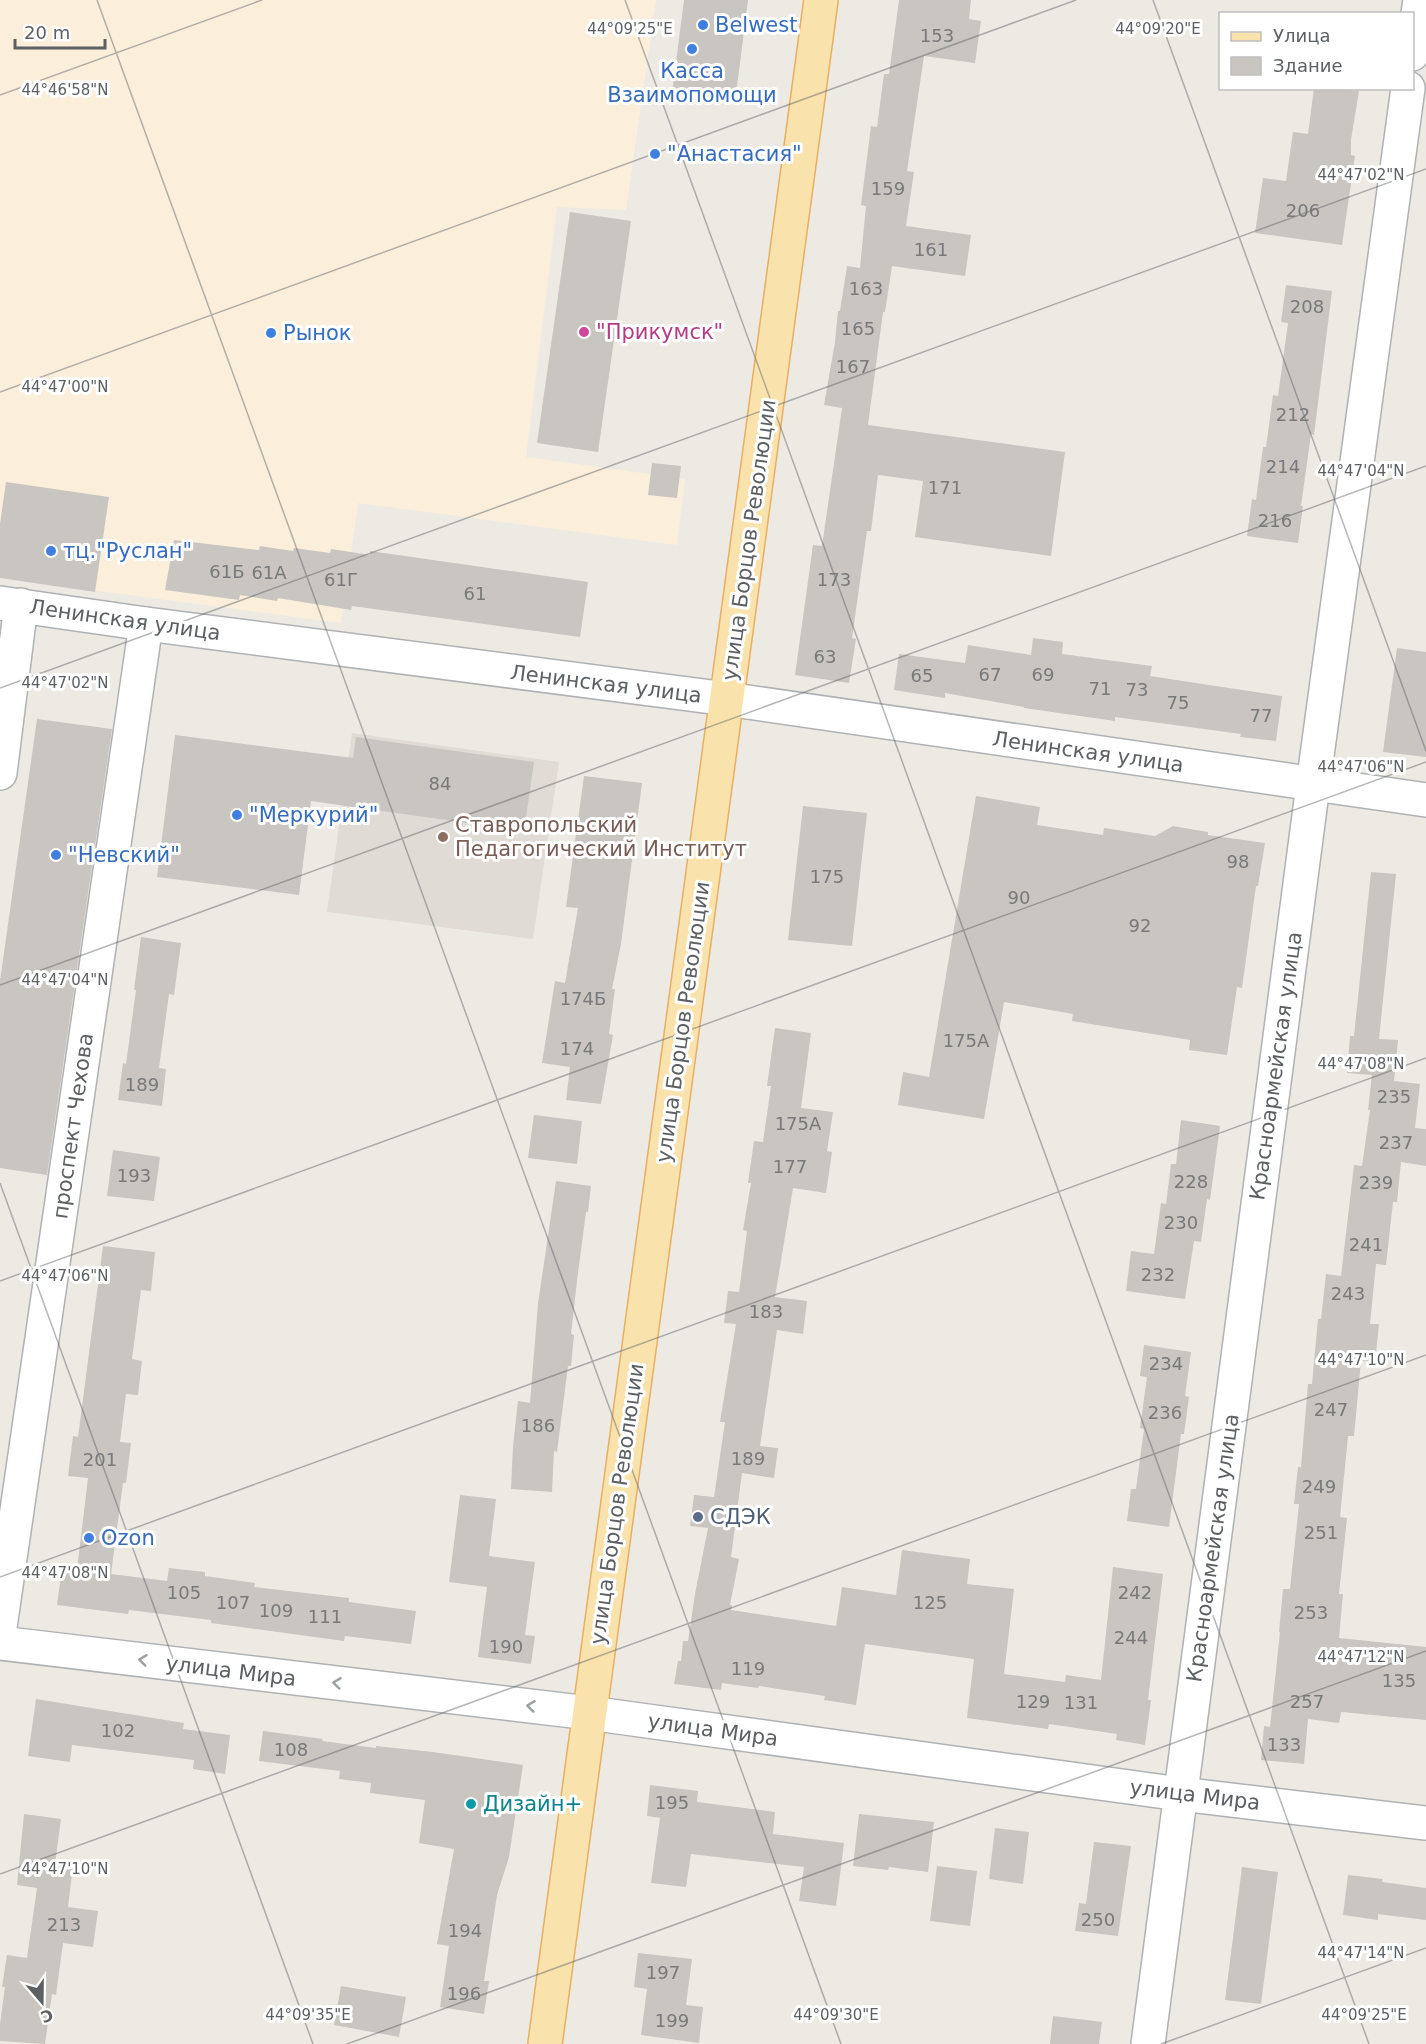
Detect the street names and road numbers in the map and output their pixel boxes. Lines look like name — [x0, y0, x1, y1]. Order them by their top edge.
street label: улица Борцов Революции — [717, 398, 781, 682]
street label: Ленинская улица — [28, 595, 222, 645]
street label: Ленинская улица — [509, 660, 703, 708]
street label: Ленинская улица — [991, 727, 1185, 777]
street label: улица Борцов Революции — [651, 880, 715, 1164]
street label: Красноармейская улица — [1245, 930, 1307, 1202]
street label: проспект Чехова — [48, 1031, 98, 1221]
street label: улица Борцов Революции — [585, 1362, 649, 1646]
street label: Красноармейская улица — [1182, 1412, 1244, 1684]
street label: улица Мира — [164, 1651, 298, 1691]
street label: улица Мира — [646, 1709, 780, 1751]
street label: улица Мира — [1128, 1775, 1262, 1815]

